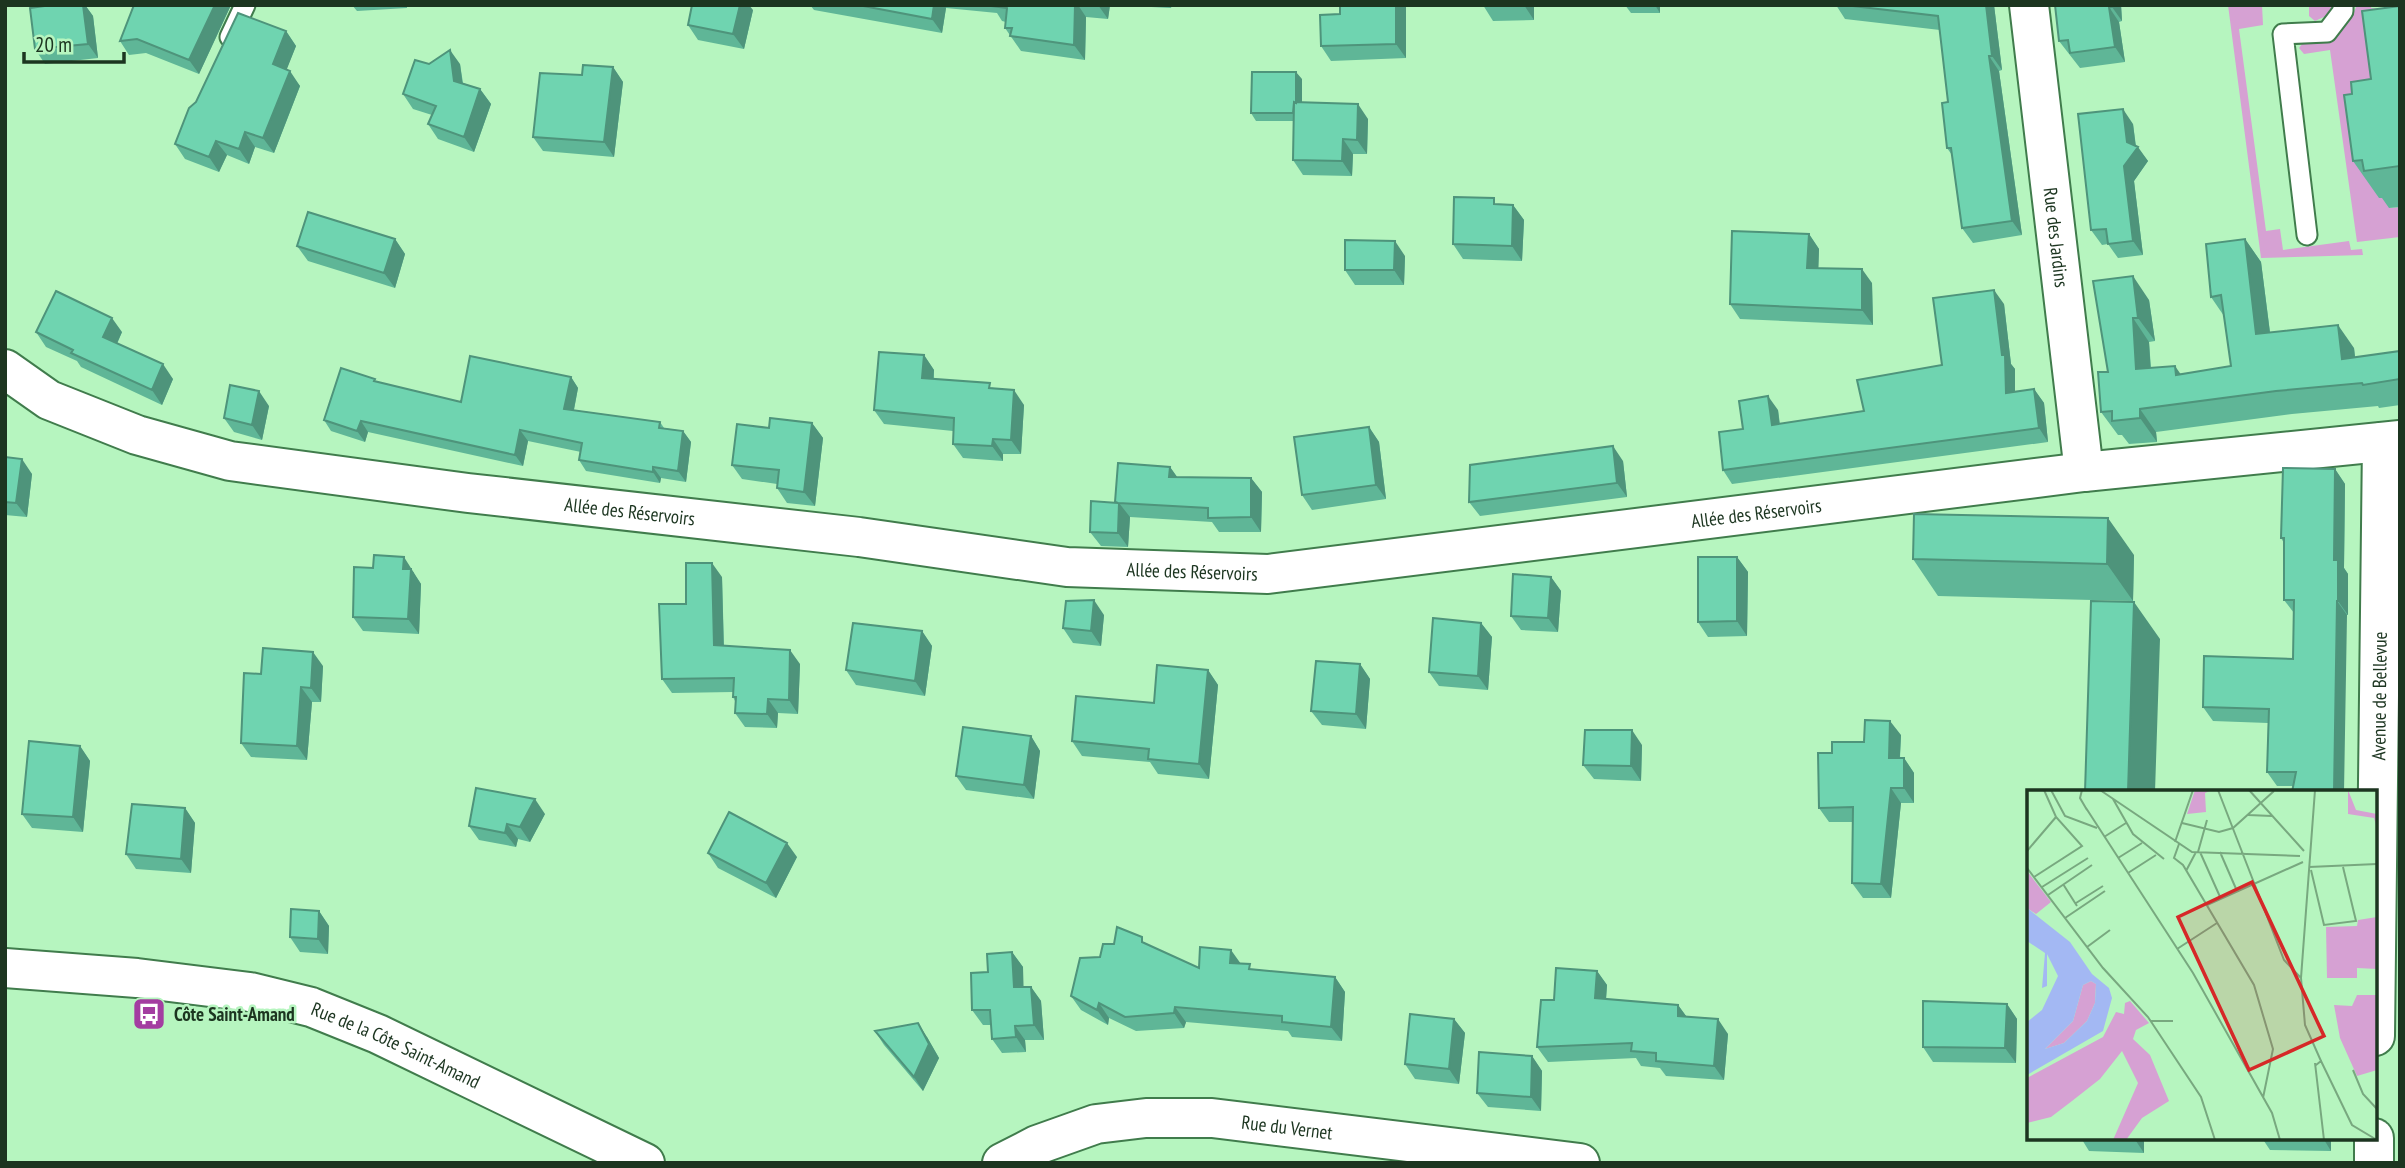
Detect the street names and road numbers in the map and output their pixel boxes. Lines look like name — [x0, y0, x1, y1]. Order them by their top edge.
street label: Rue des Jardins — [2039, 186, 2074, 289]
street label: Allée des Réservoirs — [563, 492, 696, 530]
street label: Allée des Réservoirs — [1690, 493, 1823, 533]
street label: Allée des Réservoirs — [1126, 557, 1258, 586]
street label: Avenue de Bellevue — [2366, 631, 2392, 761]
street label: Rue de la Côte Saint-Amand — [308, 996, 484, 1094]
street label: Rue du Vernet — [1240, 1110, 1335, 1145]

